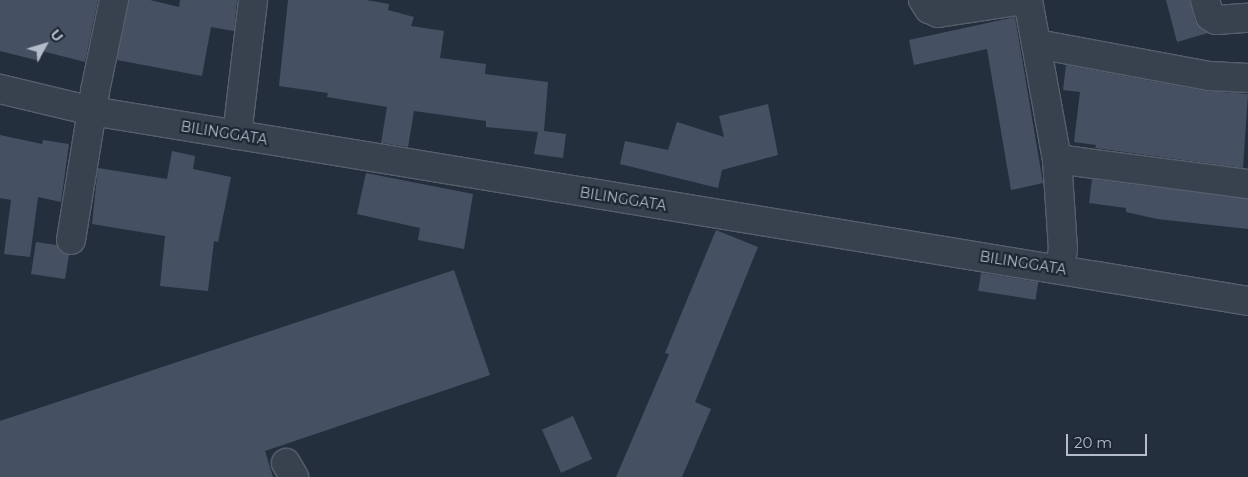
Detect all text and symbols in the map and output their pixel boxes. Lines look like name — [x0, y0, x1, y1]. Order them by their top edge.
north arrow — [20, 20, 70, 70]
text: U — [46, 26, 67, 46]
street label: BILINGGATA — [180, 118, 268, 148]
street label: BILINGGATA — [579, 184, 667, 214]
street label: BILINGGATA — [979, 248, 1067, 278]
scale bar — [1068, 424, 1149, 456]
text: 20 m — [1074, 433, 1112, 452]

